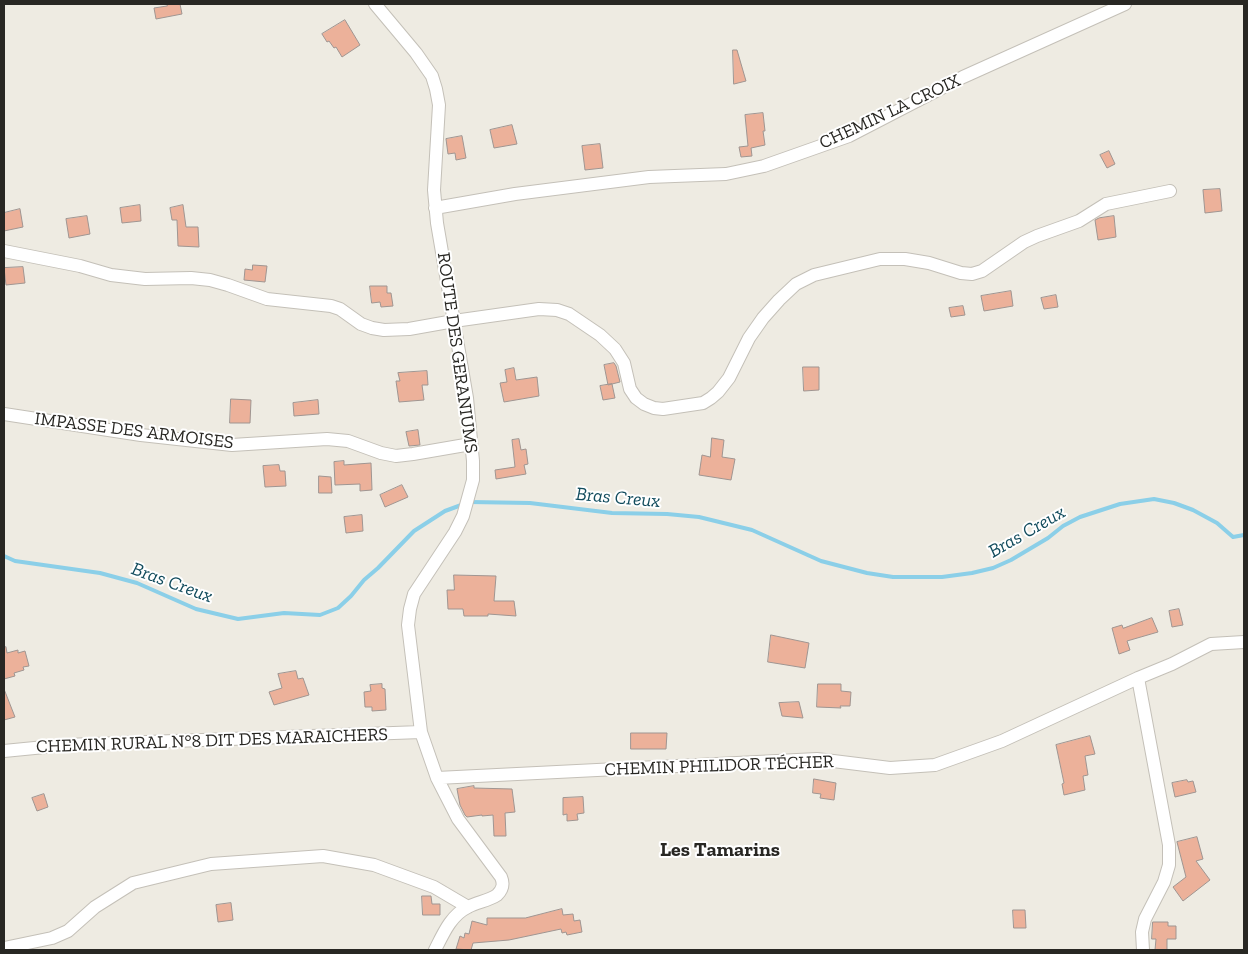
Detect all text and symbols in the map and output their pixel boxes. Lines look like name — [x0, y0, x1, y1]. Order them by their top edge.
street label: CHEMIN LA CROIX — [816, 70, 964, 154]
street label: ROUTE DES GERANIUMS — [432, 251, 482, 455]
street label: IMPASSE DES ARMOISES — [33, 408, 235, 454]
water label: Bras Creux — [575, 483, 661, 513]
water label: Bras Creux — [985, 501, 1069, 563]
water label: Bras Creux — [128, 558, 216, 608]
street label: CHEMIN RURAL N°8 DIT DES MARAICHERS — [36, 724, 388, 758]
street label: CHEMIN PHILIDOR TÉCHER — [604, 751, 834, 781]
district label: Les Tamarins — [660, 838, 780, 862]

